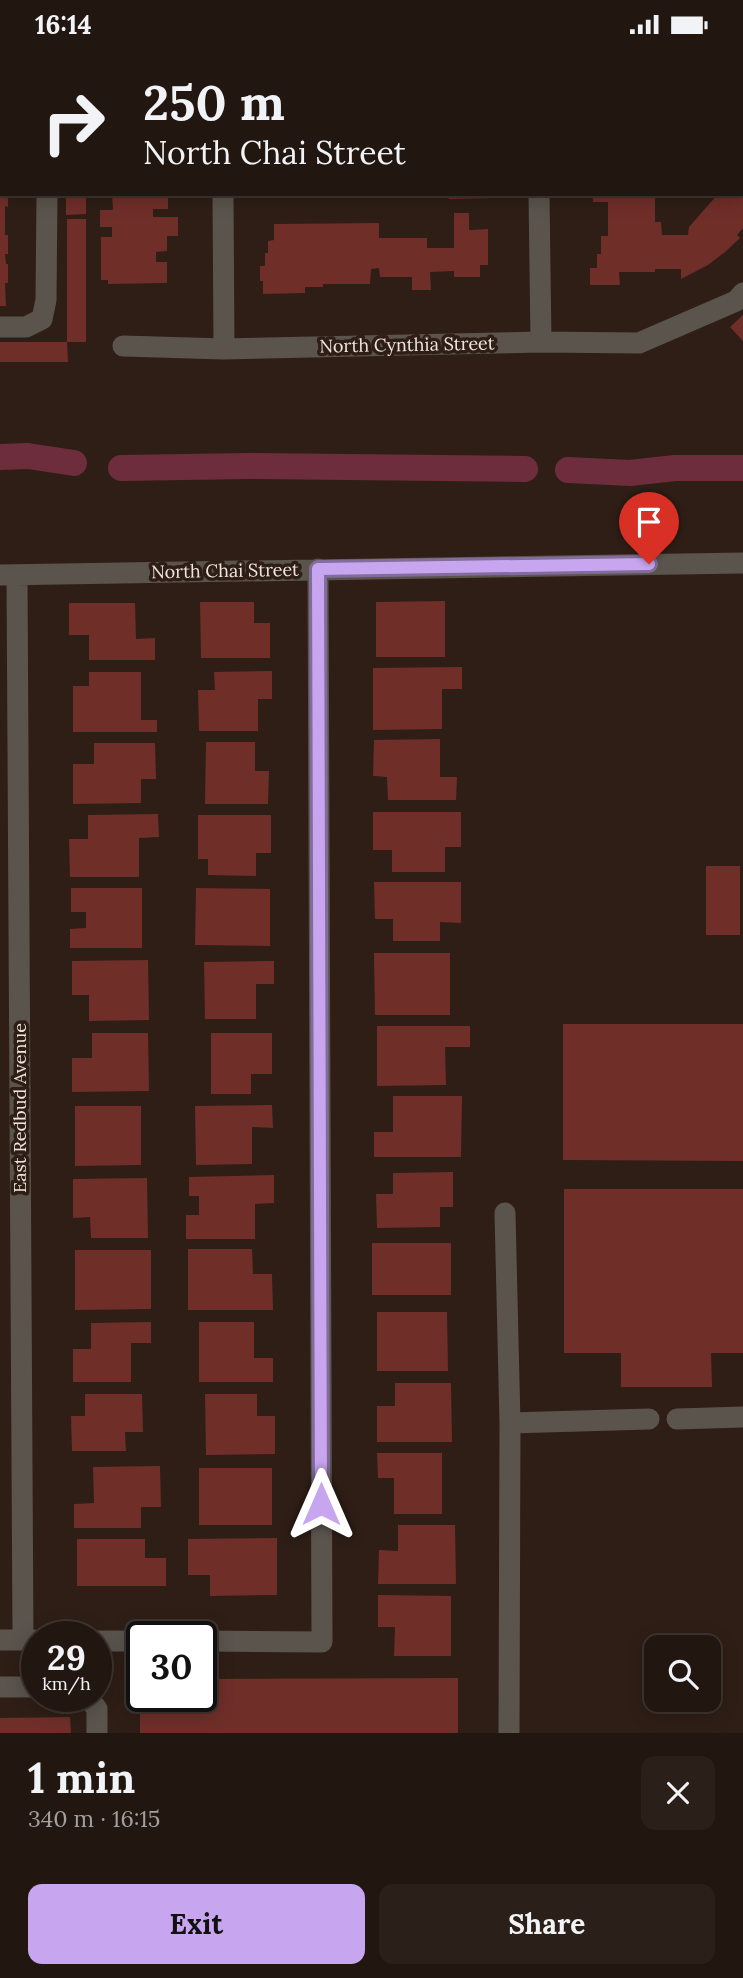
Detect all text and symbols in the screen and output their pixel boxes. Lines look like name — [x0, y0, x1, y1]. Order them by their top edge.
text: 16:14 — [35, 8, 92, 41]
text: 250 m — [143, 71, 285, 133]
icon: right — [28, 77, 119, 168]
text: North Chai Street — [143, 132, 406, 173]
street label: North Cynthia Street — [319, 331, 495, 358]
pin — [619, 492, 679, 564]
icon: arrive — [630, 503, 668, 541]
street label: North Chai Street — [151, 558, 299, 583]
street label: East Redbud Avenue — [8, 1023, 31, 1193]
position arrow — [284, 1467, 358, 1541]
speed limit sign: 30 — [126, 1621, 217, 1712]
text: 29 — [47, 1635, 86, 1680]
map controls — [644, 1635, 721, 1712]
button: search — [644, 1635, 721, 1712]
text: km/h — [42, 1672, 91, 1695]
text: 1 min — [28, 1751, 135, 1805]
button: close — [641, 1756, 715, 1830]
text: 340 m · 16:15 — [28, 1804, 160, 1833]
button: Exit — [28, 1884, 365, 1964]
button: Share — [379, 1884, 715, 1964]

